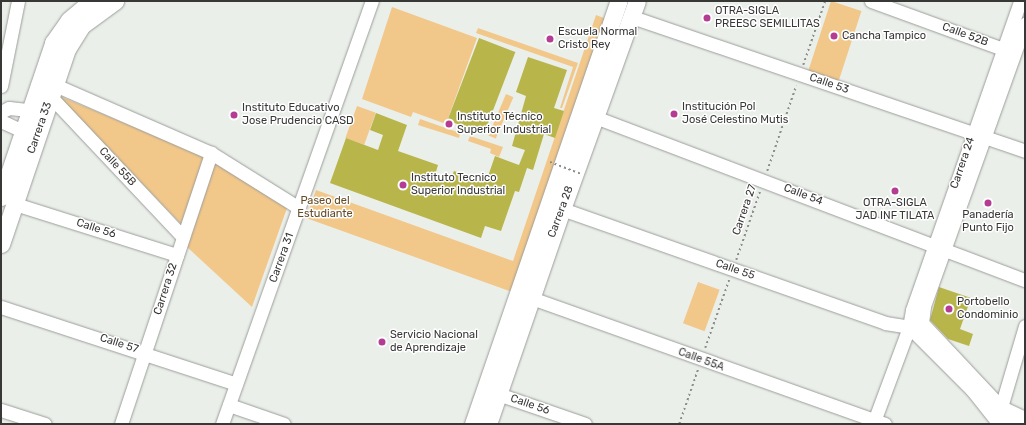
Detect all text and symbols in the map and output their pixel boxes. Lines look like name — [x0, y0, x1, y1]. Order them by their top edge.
place label: OTRA-SIGLA PREESC SEMILLITAS — [715, 5, 820, 31]
marker: OTRA-SIGLA PREESC SEMILLITAS — [702, 13, 712, 23]
street label: Calle 52B — [940, 21, 990, 49]
place label: Escuela Normal Cristo Rey — [558, 26, 637, 52]
place label: Cancha Tampico — [842, 29, 926, 43]
marker: Cancha Tampico — [829, 31, 839, 41]
marker: Escuela Normal Cristo Rey — [545, 34, 555, 44]
street label: Calle 53 — [808, 71, 850, 97]
street label: Carrera 33 — [25, 100, 55, 156]
place label: Institución Pol José Celestino Mutis — [682, 101, 788, 127]
place label: Instituto Educativo Jose Prudencio CASD — [242, 102, 354, 128]
marker: Institución Pol José Celestino Mutis — [669, 109, 679, 119]
marker: Instituto Educativo Jose Prudencio CASD — [229, 110, 239, 120]
place label: Instituto Técnico Superior Industrial — [457, 111, 552, 137]
marker: Instituto Técnico Superior Industrial — [444, 119, 454, 129]
street label: Carrera 24 — [948, 135, 978, 191]
street label: Calle 55B — [96, 145, 138, 189]
place label: Instituto Tecnico Superior Industrial — [411, 172, 506, 198]
marker: Instituto Tecnico Superior Industrial — [398, 180, 408, 190]
street label: Calle 54 — [782, 181, 824, 209]
street label: Carrera 27 — [730, 183, 760, 237]
street label: Carrera 28 — [546, 184, 576, 240]
marker: OTRA-SIGLA JAD INF TILATA — [890, 186, 900, 196]
park label: Paseo del Estudiante — [297, 195, 353, 221]
place label: OTRA-SIGLA JAD INF TILATA — [855, 197, 935, 223]
marker: Panadería Punto Fijo — [983, 198, 993, 208]
place label: Panadería Punto Fijo — [962, 209, 1014, 235]
street label: Calle 56 — [75, 216, 117, 242]
street label: Carrera 31 — [267, 231, 297, 285]
street label: Calle 55 — [714, 257, 756, 283]
street label: Carrera 32 — [151, 261, 181, 317]
place label: Portobello Condominio — [957, 296, 1018, 322]
marker: Portobello Condominio — [944, 304, 954, 314]
place label: Servicio Nacional de Aprendizaje — [390, 329, 478, 355]
street label: Calle 57 — [98, 332, 140, 356]
marker: Servicio Nacional de Aprendizaje — [377, 337, 387, 347]
street label: Calle 55A — [676, 346, 726, 374]
street label: Calle 56 — [509, 392, 551, 418]

